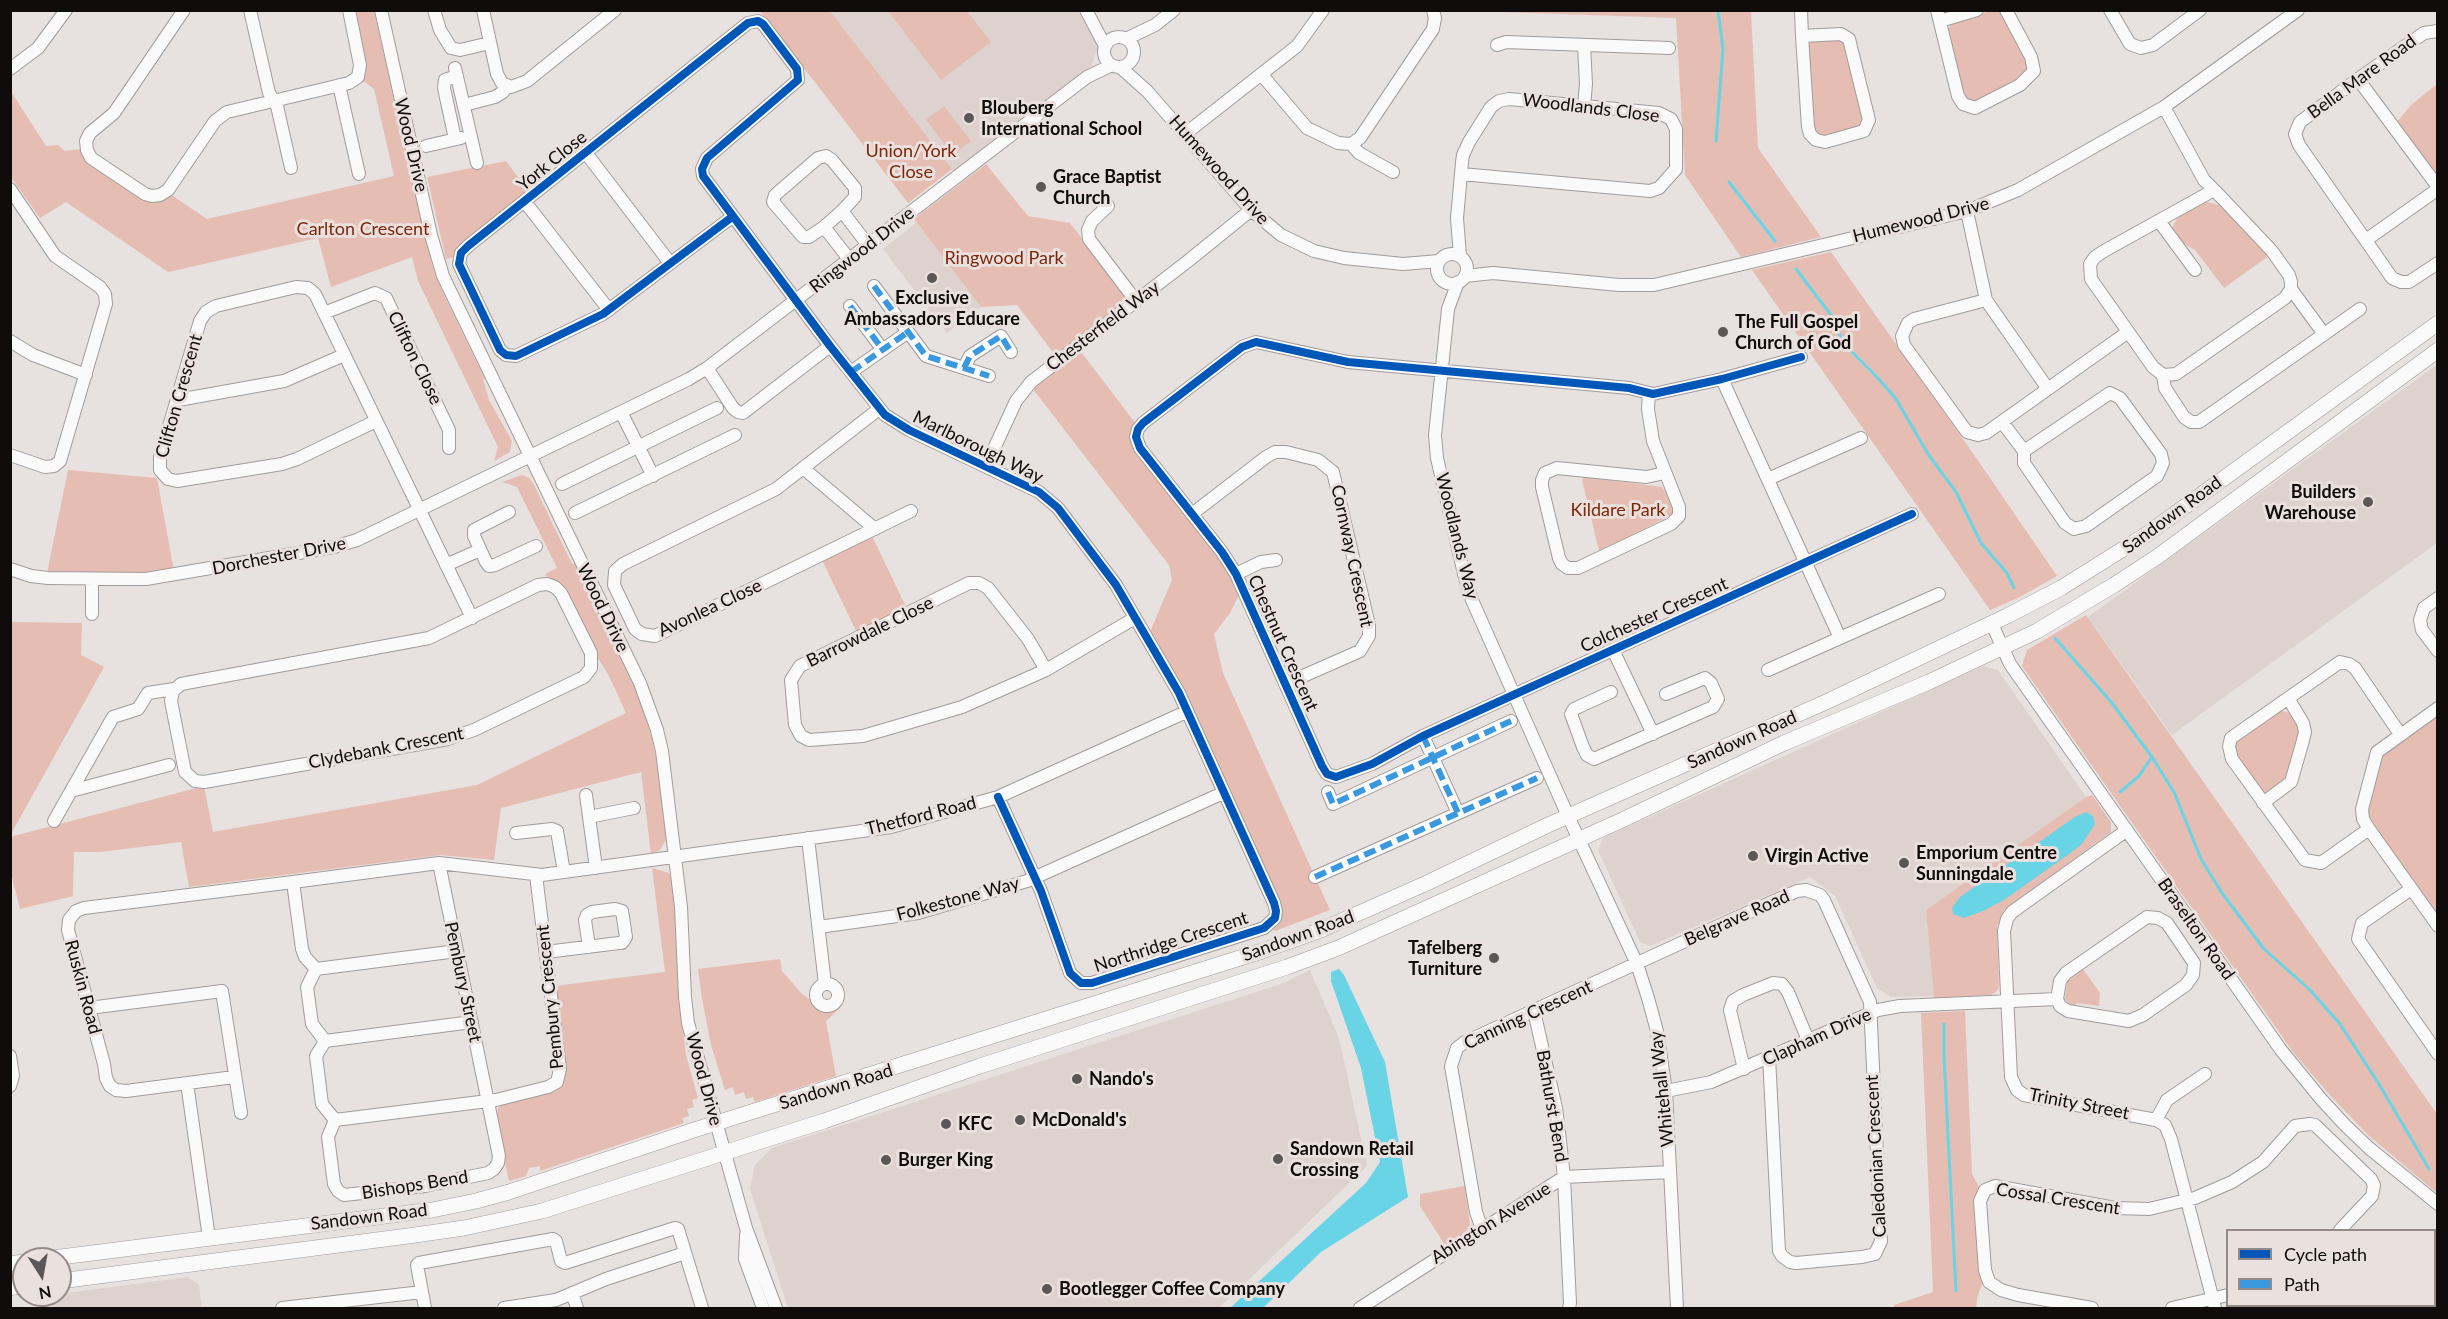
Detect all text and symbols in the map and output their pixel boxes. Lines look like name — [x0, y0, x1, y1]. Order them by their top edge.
street label: Bella Mare Road — [2304, 30, 2420, 124]
street label: Woodlands Close — [1521, 89, 1661, 127]
street label: Wood Drive — [390, 96, 432, 194]
place label: Blouberg International School — [981, 97, 1142, 140]
marker: Blouberg International School — [962, 111, 976, 125]
street label: Humewood Drive — [1164, 111, 1274, 229]
street label: York Close — [513, 126, 591, 196]
park label: Union/York Close — [866, 140, 956, 182]
place label: Grace Baptist Church — [1053, 166, 1161, 208]
marker: Grace Baptist Church — [1034, 180, 1048, 194]
street label: Humewood Drive — [1851, 193, 1991, 247]
street label: Ringwood Drive — [805, 202, 919, 298]
park label: Carlton Crescent — [297, 218, 429, 240]
park label: Ringwood Park — [944, 247, 1064, 269]
marker: Exclusive Ambassadors Educare — [925, 271, 939, 285]
street label: Chesterfield Way — [1042, 276, 1164, 376]
place label: Exclusive Ambassadors Educare — [844, 287, 1020, 330]
street label: Clifton Close — [383, 308, 447, 408]
place label: The Full Gospel Church of God — [1735, 311, 1858, 354]
marker: The Full Gospel Church of God — [1716, 325, 1730, 339]
street label: Clifton Crescent — [151, 332, 207, 460]
street label: Marlborough Way — [909, 406, 1047, 488]
street label: Woodlands Way — [1431, 471, 1483, 601]
street label: Sandown Road — [2118, 472, 2226, 558]
place label: Builders Warehouse — [2265, 481, 2356, 524]
street label: Cornway Crescent — [1326, 483, 1378, 629]
marker: Builders Warehouse — [2361, 495, 2375, 509]
park label: Kildare Park — [1571, 499, 1665, 521]
street label: Dorchester Drive — [210, 532, 348, 580]
street label: Wood Drive — [572, 560, 634, 656]
street label: Chestnut Crescent — [1243, 572, 1323, 714]
street label: Colchester Crescent — [1577, 573, 1731, 657]
street label: Avonlea Close — [655, 575, 765, 641]
street label: Barrowdale Close — [803, 592, 937, 672]
street label: Sandown Road — [1684, 706, 1800, 774]
street label: Clydebank Crescent — [307, 722, 465, 774]
street label: Thetford Road — [864, 792, 978, 840]
place label: Emporium Centre Sunningdale — [1916, 842, 2057, 884]
place label: Virgin Active — [1765, 845, 1869, 867]
marker: Virgin Active — [1746, 849, 1760, 863]
marker: Emporium Centre Sunningdale — [1897, 856, 1911, 870]
street label: Folkestone Way — [894, 872, 1022, 926]
street label: Braselton Road — [2153, 874, 2239, 984]
street label: Belgrave Road — [1681, 885, 1793, 951]
street label: Sandown Road — [1239, 906, 1357, 966]
street label: Northridge Crescent — [1091, 907, 1251, 977]
street label: Pembury Street — [440, 920, 486, 1044]
street label: Pembury Crescent — [532, 924, 568, 1070]
street label: Ruskin Road — [60, 937, 106, 1037]
place label: Tafelberg Turniture — [1408, 937, 1482, 980]
marker: Tafelberg Turniture — [1487, 951, 1501, 965]
street label: Canning Crescent — [1460, 976, 1596, 1054]
street label: Clapham Drive — [1759, 1003, 1875, 1071]
street label: Wood Drive — [681, 1030, 727, 1128]
street label: Whitehall Way — [1645, 1030, 1679, 1148]
street label: Bathurst Bend — [1532, 1048, 1572, 1164]
street label: Sandown Road — [777, 1059, 895, 1115]
place label: Nando's — [1089, 1068, 1154, 1090]
marker: Nando's — [1070, 1072, 1084, 1086]
street label: Caledonian Crescent — [1861, 1074, 1891, 1238]
street label: Trinity Street — [2027, 1084, 2131, 1124]
place label: McDonald's — [1032, 1109, 1127, 1131]
place label: KFC — [958, 1113, 992, 1135]
marker: McDonald's — [1013, 1113, 1027, 1127]
marker: KFC — [939, 1117, 953, 1131]
place label: Sandown Retail Crossing — [1290, 1138, 1414, 1180]
place label: Burger King — [898, 1149, 993, 1171]
marker: Sandown Retail Crossing — [1271, 1152, 1285, 1166]
marker: Burger King — [879, 1153, 893, 1167]
street label: Bishops Bend — [360, 1166, 470, 1204]
street label: Abington Avenue — [1427, 1178, 1555, 1268]
street label: Cossal Crescent — [1994, 1179, 2122, 1219]
street label: Sandown Road — [309, 1199, 429, 1235]
legend — [2226, 1229, 2436, 1307]
text: Cycle path — [2284, 1243, 2367, 1265]
north arrow — [12, 1247, 72, 1307]
text: Path — [2284, 1273, 2320, 1295]
place label: Bootlegger Coffee Company — [1059, 1278, 1285, 1300]
marker: Bootlegger Coffee Company — [1040, 1282, 1054, 1296]
text: N — [37, 1283, 53, 1304]

